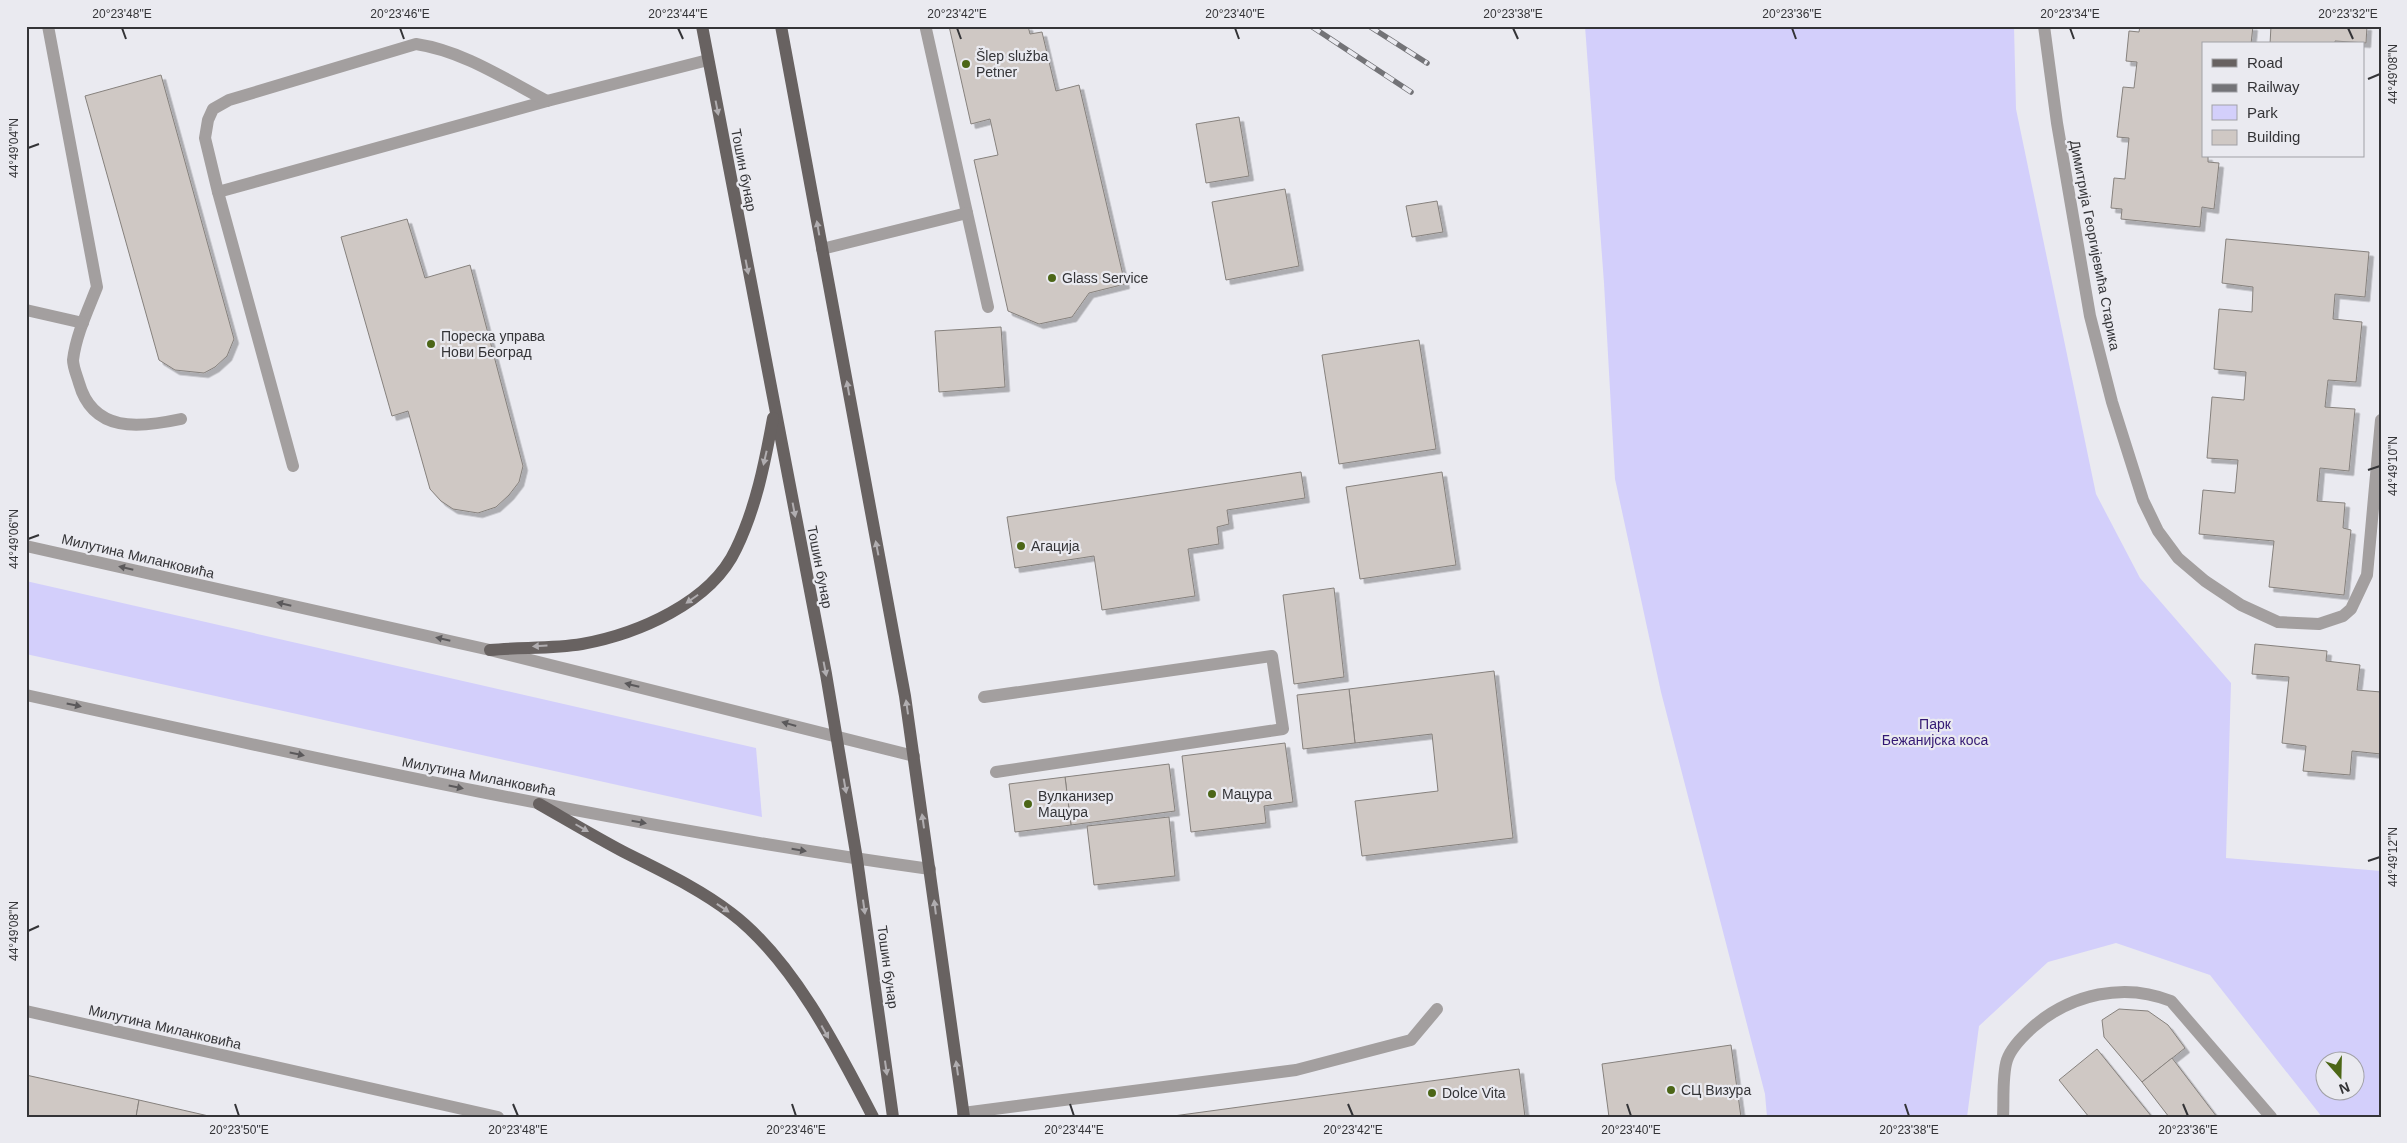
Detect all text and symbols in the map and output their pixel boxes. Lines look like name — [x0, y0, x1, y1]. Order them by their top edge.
text: 20°23'48"E — [92, 7, 152, 21]
text: 20°23'46"E — [370, 7, 430, 21]
text: 20°23'44"E — [648, 7, 708, 21]
text: 20°23'42"E — [927, 7, 987, 21]
text: 20°23'40"E — [1205, 7, 1265, 21]
text: 20°23'38"E — [1483, 7, 1543, 21]
text: 20°23'36"E — [1762, 7, 1822, 21]
text: 20°23'34"E — [2040, 7, 2100, 21]
text: 20°23'32"E — [2318, 7, 2378, 21]
legend — [2202, 42, 2364, 158]
text: 44°49'08"N — [2386, 44, 2400, 104]
place label: Šlep služba Petner — [976, 48, 1049, 80]
text: Road — [2247, 54, 2283, 71]
marker: Šlep služba Petner — [960, 58, 972, 70]
text: Railway — [2247, 78, 2300, 95]
one-way arrow — [714, 100, 722, 116]
text: Park — [2247, 104, 2278, 121]
text: 44°49'04"N — [7, 118, 21, 178]
street label: Тошин бунар — [728, 127, 760, 213]
text: Building — [2247, 128, 2300, 145]
street label: Димитрија Георгијевића Старика — [2067, 138, 2123, 352]
one-way arrow — [814, 220, 822, 236]
one-way arrow — [744, 260, 752, 276]
place label: Glass Service — [1062, 270, 1149, 286]
marker: Glass Service — [1046, 272, 1058, 284]
place label: Пореска управа Нови Београд — [441, 328, 545, 360]
marker: Пореска управа Нови Београд — [425, 338, 437, 350]
one-way arrow — [843, 380, 851, 396]
text: 44°49'10"N — [2386, 436, 2400, 496]
one-way arrow — [761, 451, 769, 466]
one-way arrow — [790, 502, 798, 518]
text: 44°49'06"N — [7, 509, 21, 569]
street label: Тошин бунар — [804, 524, 836, 610]
street label: Милутина Миланковића — [60, 531, 216, 581]
place label: Агација — [1031, 538, 1080, 554]
one-way arrow — [873, 540, 881, 555]
marker: Агација — [1015, 540, 1027, 552]
one-way arrow — [118, 564, 133, 572]
one-way arrow — [686, 594, 699, 604]
one-way arrow — [277, 600, 292, 608]
one-way arrow — [434, 635, 450, 643]
one-way arrow — [532, 643, 548, 651]
one-way arrow — [821, 662, 829, 678]
one-way arrow — [624, 681, 639, 689]
one-way arrow — [903, 699, 911, 715]
one-way arrow — [66, 701, 81, 709]
park label: Парк Бежанијска коса — [1882, 716, 1989, 748]
one-way arrow — [782, 720, 797, 728]
one-way arrow — [289, 750, 304, 758]
street label: Милутина Миланковића — [401, 753, 557, 799]
one-way arrow — [841, 778, 849, 794]
one-way arrow — [448, 783, 463, 791]
place label: Мацура — [1222, 786, 1272, 802]
place label: Вулканизер Мацура — [1038, 788, 1114, 820]
marker: Мацура — [1206, 788, 1218, 800]
marker: Вулканизер Мацура — [1022, 798, 1034, 810]
one-way arrow — [919, 812, 927, 828]
one-way arrow — [632, 818, 648, 826]
one-way arrow — [574, 824, 589, 832]
text: 44°49'12"N — [2386, 827, 2400, 887]
one-way arrow — [792, 846, 808, 854]
one-way arrow — [860, 899, 868, 915]
one-way arrow — [931, 899, 939, 915]
text: 44°49'08"N — [7, 901, 21, 961]
one-way arrow — [717, 903, 730, 912]
street label: Тошин бунар — [874, 924, 902, 1010]
street label: Милутина Миланковића — [87, 1002, 243, 1052]
one-way arrow — [821, 1025, 830, 1039]
north arrow — [2314, 1050, 2364, 1100]
one-way arrow — [882, 1060, 890, 1076]
one-way arrow — [953, 1060, 961, 1076]
text: N — [2337, 1079, 2352, 1097]
place label: СЦ Визура — [1681, 1082, 1751, 1098]
marker: СЦ Визура — [1665, 1084, 1677, 1096]
place label: Dolce Vita — [1442, 1085, 1506, 1101]
marker: Dolce Vita — [1426, 1087, 1438, 1099]
text: 20°23'50"E — [209, 1123, 269, 1137]
text: 20°23'48"E — [488, 1123, 548, 1137]
text: 20°23'46"E — [766, 1123, 826, 1137]
text: 20°23'44"E — [1044, 1123, 1104, 1137]
text: 20°23'42"E — [1323, 1123, 1383, 1137]
text: 20°23'40"E — [1601, 1123, 1661, 1137]
text: 20°23'38"E — [1879, 1123, 1939, 1137]
text: 20°23'36"E — [2158, 1123, 2218, 1137]

